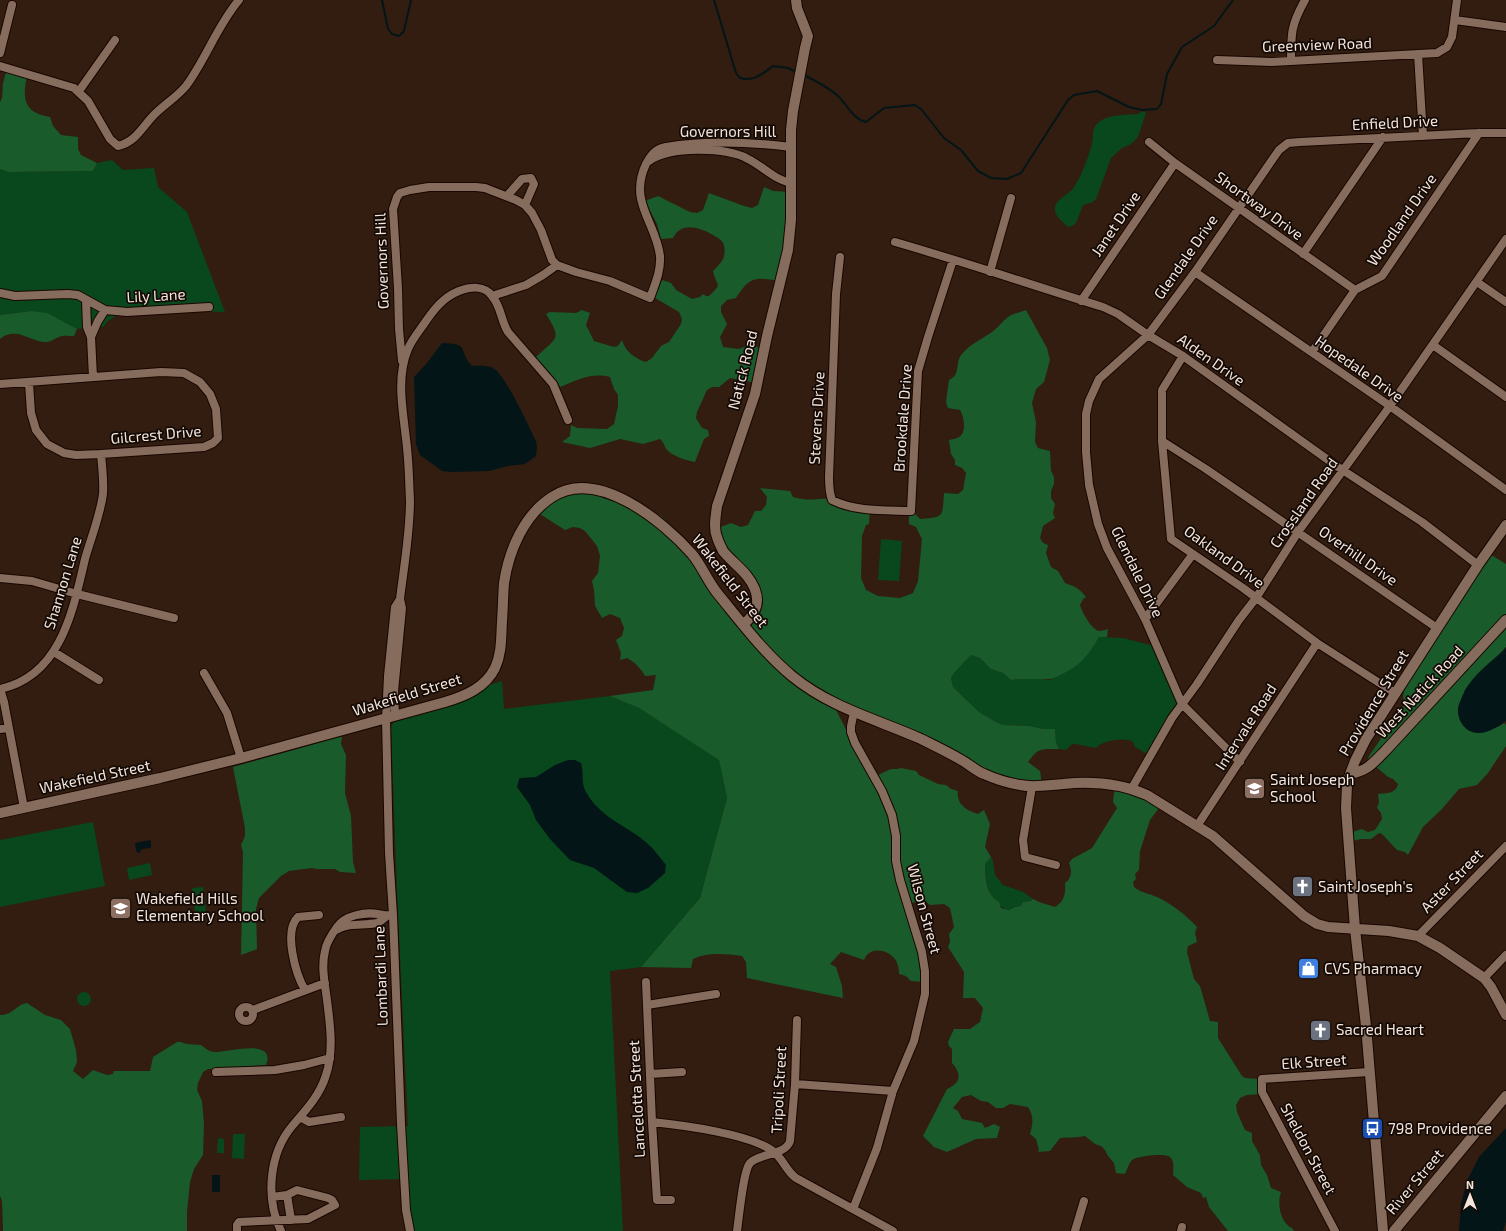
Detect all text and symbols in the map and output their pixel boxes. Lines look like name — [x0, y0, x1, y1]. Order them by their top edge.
street label: Greenview Road — [1262, 33, 1372, 55]
street label: Enfield Drive — [1351, 111, 1438, 133]
street label: Governors Hill — [680, 122, 777, 140]
street label: Shortway Drive — [1212, 167, 1307, 243]
street label: Woodland Drive — [1363, 170, 1440, 269]
street label: Janet Drive — [1087, 187, 1144, 259]
street label: Glendale Drive — [1149, 211, 1221, 302]
street label: Governors Hill — [370, 212, 392, 310]
street label: Lily Lane — [126, 284, 186, 306]
street label: Natick Road — [724, 328, 761, 411]
street label: Alden Drive — [1174, 329, 1249, 389]
street label: Hopedale Drive — [1312, 331, 1407, 405]
street label: Brookdale Drive — [889, 363, 915, 472]
street label: Stevens Drive — [805, 371, 827, 465]
street label: Gilcrest Drive — [110, 421, 202, 447]
street label: Crossland Road — [1265, 454, 1341, 551]
street label: Oakland Drive — [1181, 521, 1268, 591]
street label: Overhill Drive — [1316, 521, 1401, 589]
street label: Glendale Drive — [1108, 523, 1168, 620]
street label: Wakefield Street — [689, 530, 773, 631]
street label: Shannon Lane — [39, 534, 85, 631]
street label: West Natick Road — [1372, 641, 1467, 741]
street label: Providence Street — [1334, 646, 1412, 759]
street label: Wakefield Street — [350, 669, 464, 719]
street label: Intervale Road — [1211, 680, 1280, 773]
street label: Wakefield Street — [38, 755, 152, 797]
place label: Saint Joseph School — [1270, 770, 1355, 805]
school or university icon: Saint Joseph School — [1242, 776, 1268, 802]
street label: Aster Street — [1417, 845, 1486, 916]
street label: Wilson Street — [904, 862, 946, 956]
church icon: Saint Joseph's — [1290, 874, 1316, 900]
place label: Saint Joseph's — [1318, 877, 1413, 895]
place label: Wakefield Hills Elementary School — [136, 889, 264, 924]
school or university icon: Wakefield Hills Elementary School — [108, 895, 134, 921]
street label: Lombardi Lane — [369, 926, 391, 1027]
shop icon: CVS Pharmacy — [1296, 956, 1322, 982]
place label: CVS Pharmacy — [1324, 959, 1422, 977]
church icon: Sacred Heart — [1307, 1017, 1333, 1043]
place label: Sacred Heart — [1336, 1020, 1424, 1038]
street label: Lancelotta Street — [624, 1040, 648, 1158]
street label: Tripoli Street — [767, 1046, 789, 1134]
street label: Elk Street — [1281, 1050, 1347, 1072]
street label: Sheldon Street — [1277, 1100, 1341, 1197]
bus stop icon: 798 Providence — [1359, 1116, 1385, 1142]
place label: 798 Providence — [1388, 1119, 1492, 1137]
street label: River Street — [1382, 1145, 1447, 1218]
north arrow — [1450, 1175, 1490, 1215]
text: N — [1466, 1178, 1474, 1191]

